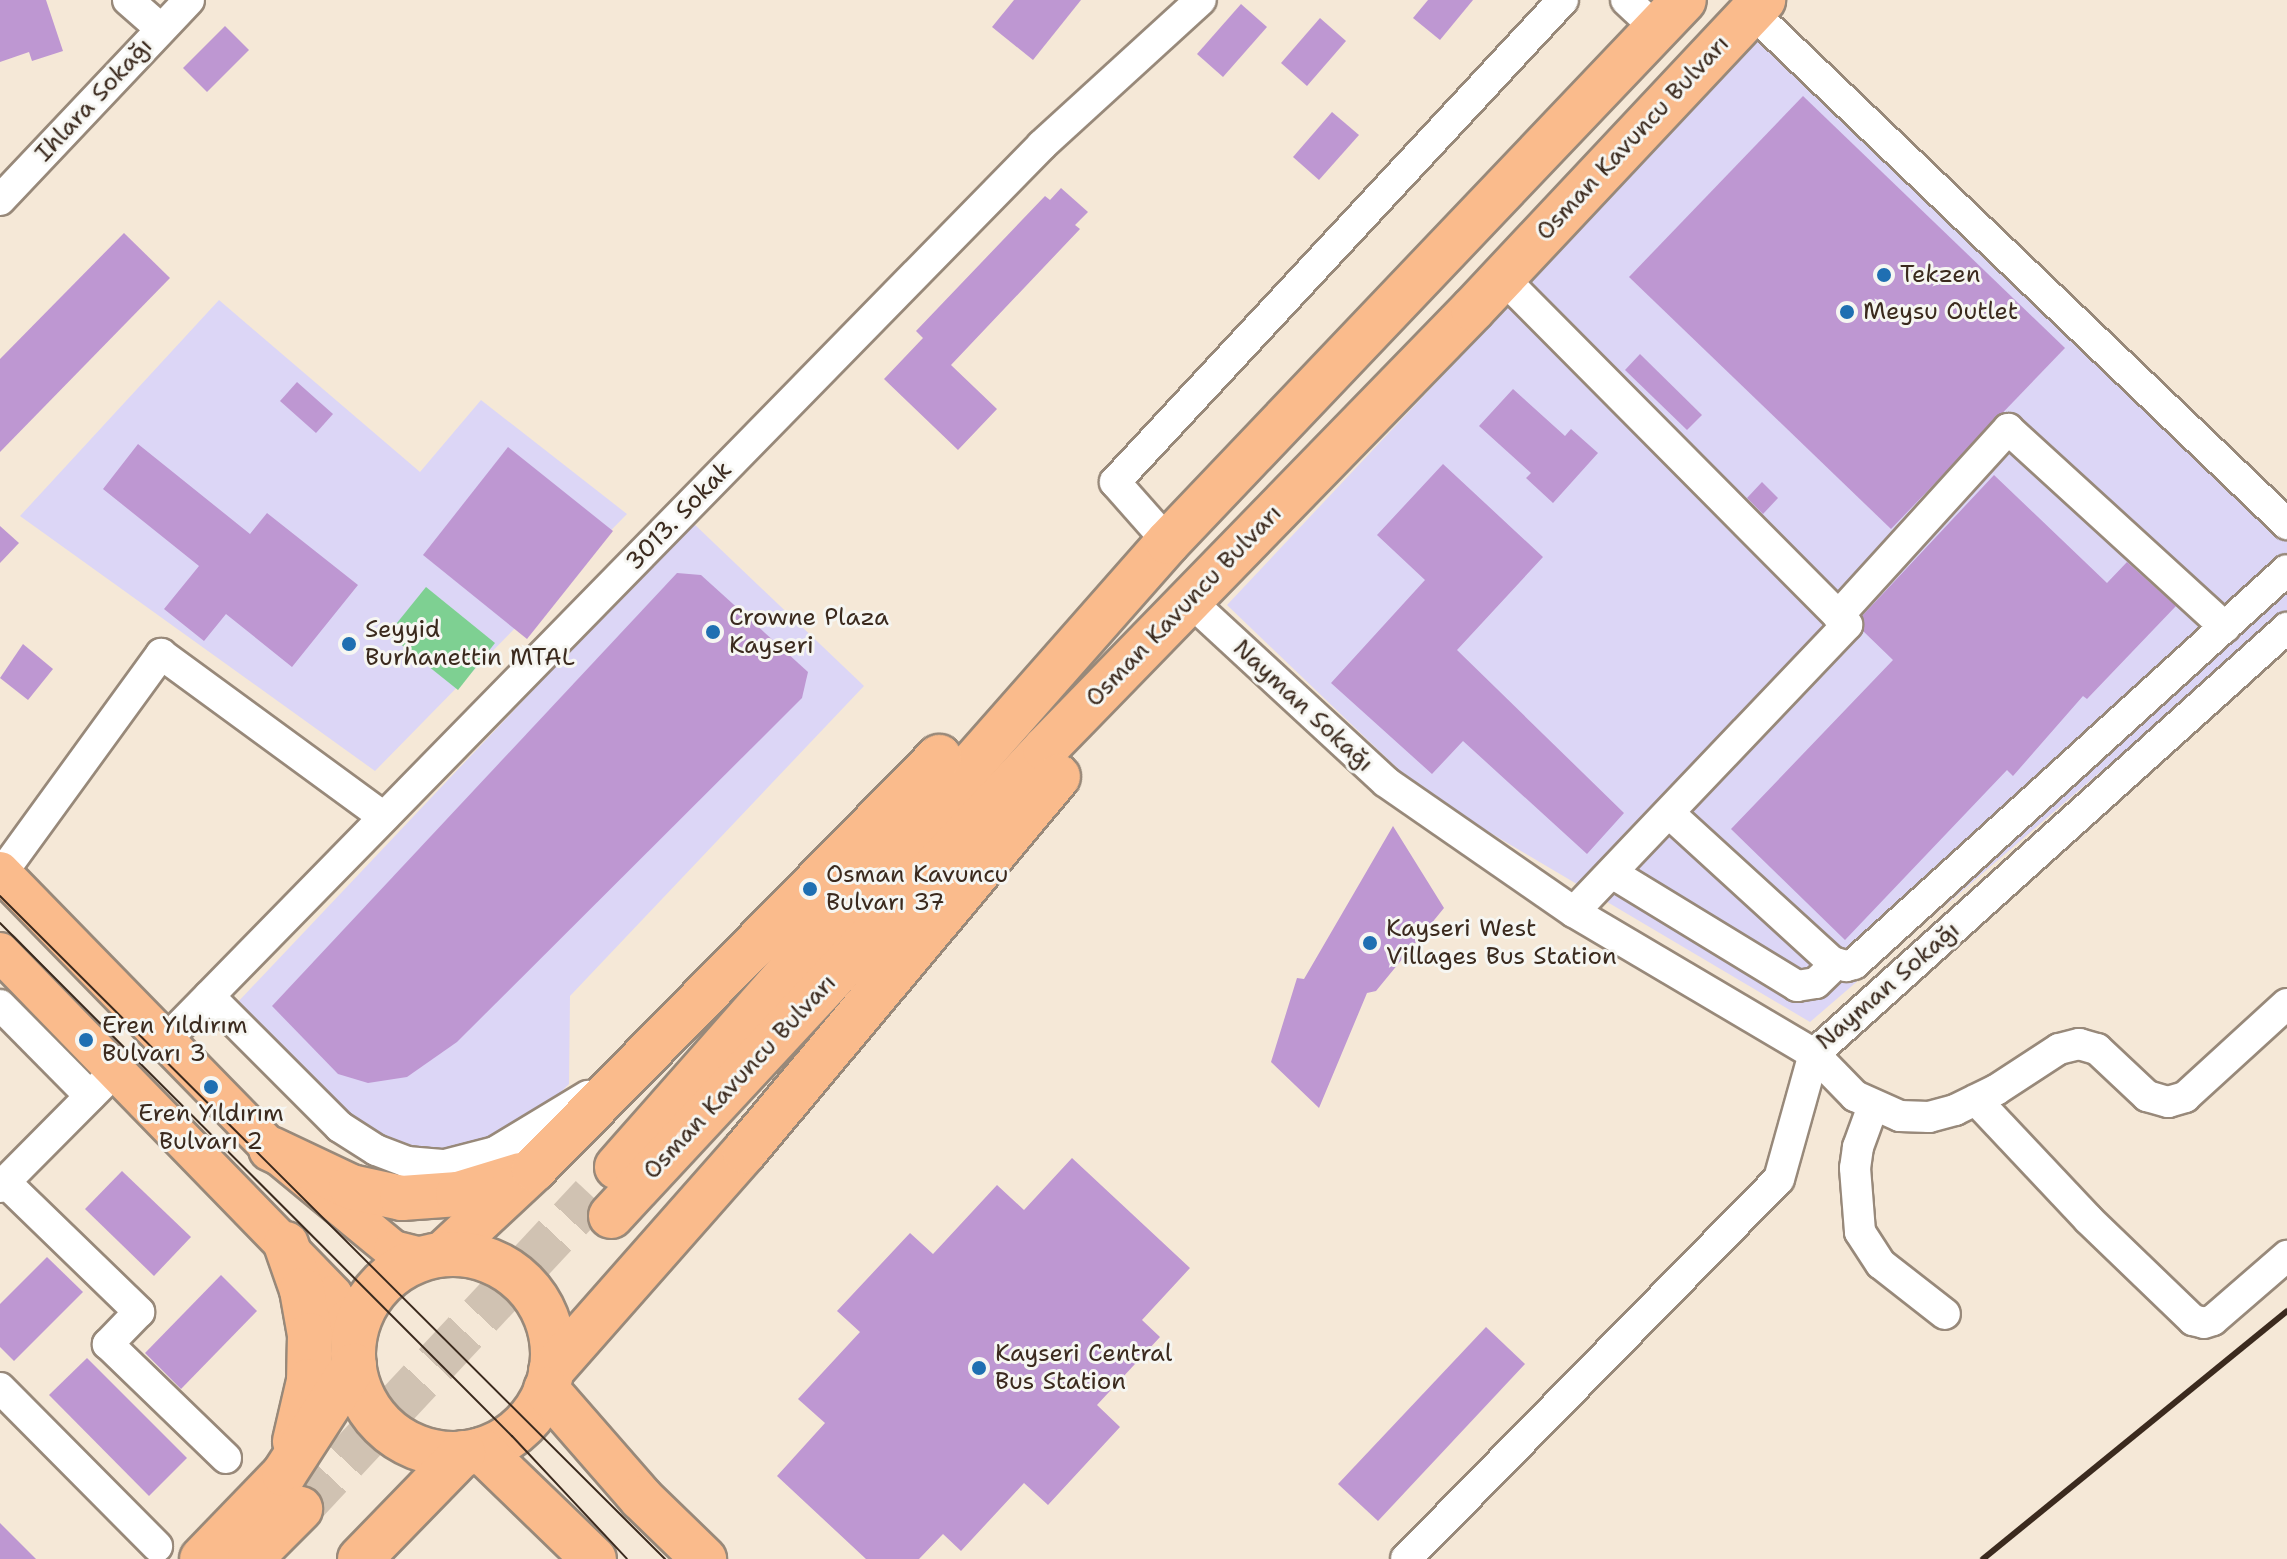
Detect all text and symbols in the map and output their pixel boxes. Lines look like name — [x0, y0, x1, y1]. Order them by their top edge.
street label: Osman Kavuncu Bulvarı — [1531, 30, 1735, 246]
street label: Ihlara Sokağı — [29, 32, 159, 168]
place label: Tekzen — [1900, 261, 1980, 289]
marker: Tekzen — [1875, 266, 1893, 284]
place label: Meysu Outlet — [1863, 298, 2018, 326]
marker: Meysu Outlet — [1838, 303, 1856, 321]
street label: 3013. Sokak — [620, 456, 738, 576]
street label: Osman Kavuncu Bulvarı — [1080, 499, 1288, 713]
place label: Crowne Plaza Kayseri — [729, 604, 889, 660]
place label: Seyyid Burhanettin MTAL — [365, 616, 575, 672]
marker: Crowne Plaza Kayseri — [704, 623, 722, 641]
street label: Nayman Sokağı — [1227, 634, 1379, 778]
marker: Seyyid Burhanettin MTAL — [340, 635, 358, 653]
place label: Osman Kavuncu Bulvarı 37 — [826, 861, 1008, 917]
marker: Osman Kavuncu Bulvarı 37 — [801, 880, 819, 898]
place label: Kayseri West Villages Bus Station — [1386, 915, 1617, 971]
street label: Nayman Sokağı — [1810, 916, 1966, 1056]
marker: Kayseri West Villages Bus Station — [1361, 934, 1379, 952]
street label: Osman Kavuncu Bulvarı — [638, 969, 842, 1185]
place label: Eren Yıldırım Bulvarı 3 — [102, 1012, 247, 1068]
marker: Eren Yıldırım Bulvarı 3 — [77, 1031, 95, 1049]
marker: Eren Yıldırım Bulvarı 2 — [202, 1078, 220, 1096]
place label: Eren Yıldırım Bulvarı 2 — [138, 1100, 284, 1156]
place label: Kayseri Central Bus Station — [995, 1340, 1172, 1396]
marker: Kayseri Central Bus Station — [970, 1359, 988, 1377]

